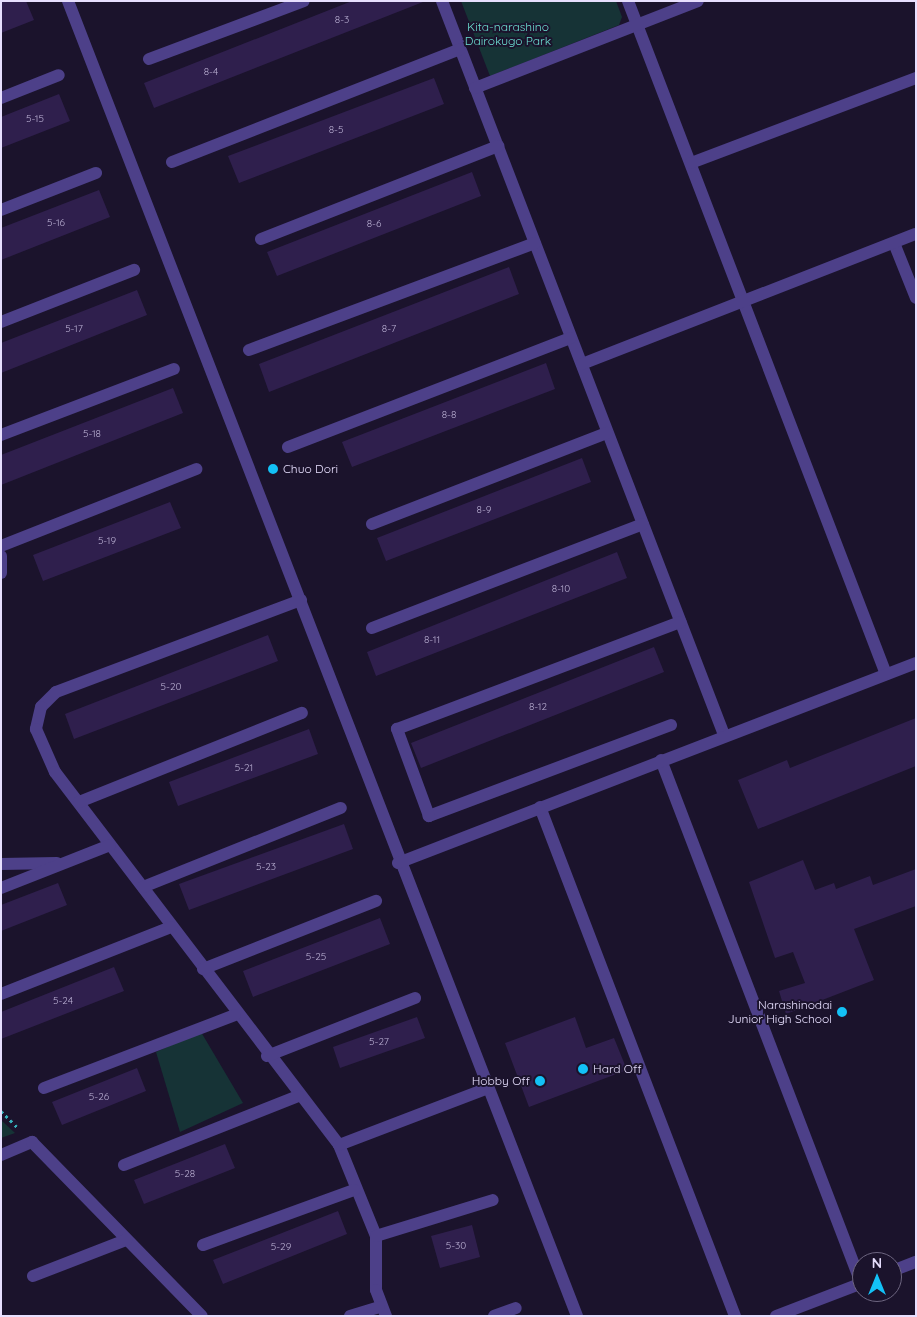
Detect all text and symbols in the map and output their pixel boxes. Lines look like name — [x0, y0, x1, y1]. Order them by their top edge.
house number: 8-3 — [335, 14, 349, 26]
park label: Kita-narashino Dairokugo Park — [465, 20, 551, 48]
house number: 8-4 — [204, 66, 218, 78]
house number: 5-15 — [26, 113, 44, 125]
house number: 8-5 — [329, 124, 343, 136]
house number: 5-16 — [47, 217, 65, 229]
house number: 8-6 — [367, 218, 381, 230]
house number: 5-17 — [65, 323, 83, 335]
house number: 8-7 — [382, 323, 396, 335]
house number: 8-8 — [442, 409, 456, 421]
house number: 5-18 — [83, 428, 101, 440]
place label: Chuo Dori — [283, 462, 338, 476]
marker: Chuo Dori — [267, 463, 279, 475]
house number: 8-9 — [477, 504, 491, 516]
house number: 5-19 — [98, 535, 116, 547]
house number: 8-10 — [552, 583, 570, 595]
house number: 8-11 — [424, 634, 440, 646]
house number: 5-20 — [161, 681, 181, 693]
house number: 8-12 — [529, 701, 547, 713]
house number: 5-21 — [235, 762, 253, 774]
house number: 5-23 — [256, 861, 276, 873]
house number: 5-25 — [306, 951, 326, 963]
house number: 5-24 — [53, 995, 73, 1007]
place label: Narashinodai Junior High School — [728, 998, 832, 1026]
marker: Narashinodai Junior High School — [836, 1006, 848, 1018]
house number: 5-27 — [369, 1036, 389, 1048]
place label: Hard Off — [593, 1062, 642, 1076]
marker: Hard Off — [577, 1063, 589, 1075]
place label: Hobby Off — [472, 1074, 530, 1088]
marker: Hobby Off — [534, 1075, 546, 1087]
house number: 5-26 — [89, 1091, 109, 1103]
house number: 5-28 — [175, 1168, 195, 1180]
house number: 5-30 — [446, 1240, 466, 1252]
house number: 5-29 — [271, 1241, 291, 1253]
north arrow — [852, 1252, 902, 1302]
text: N — [872, 1254, 882, 1272]

